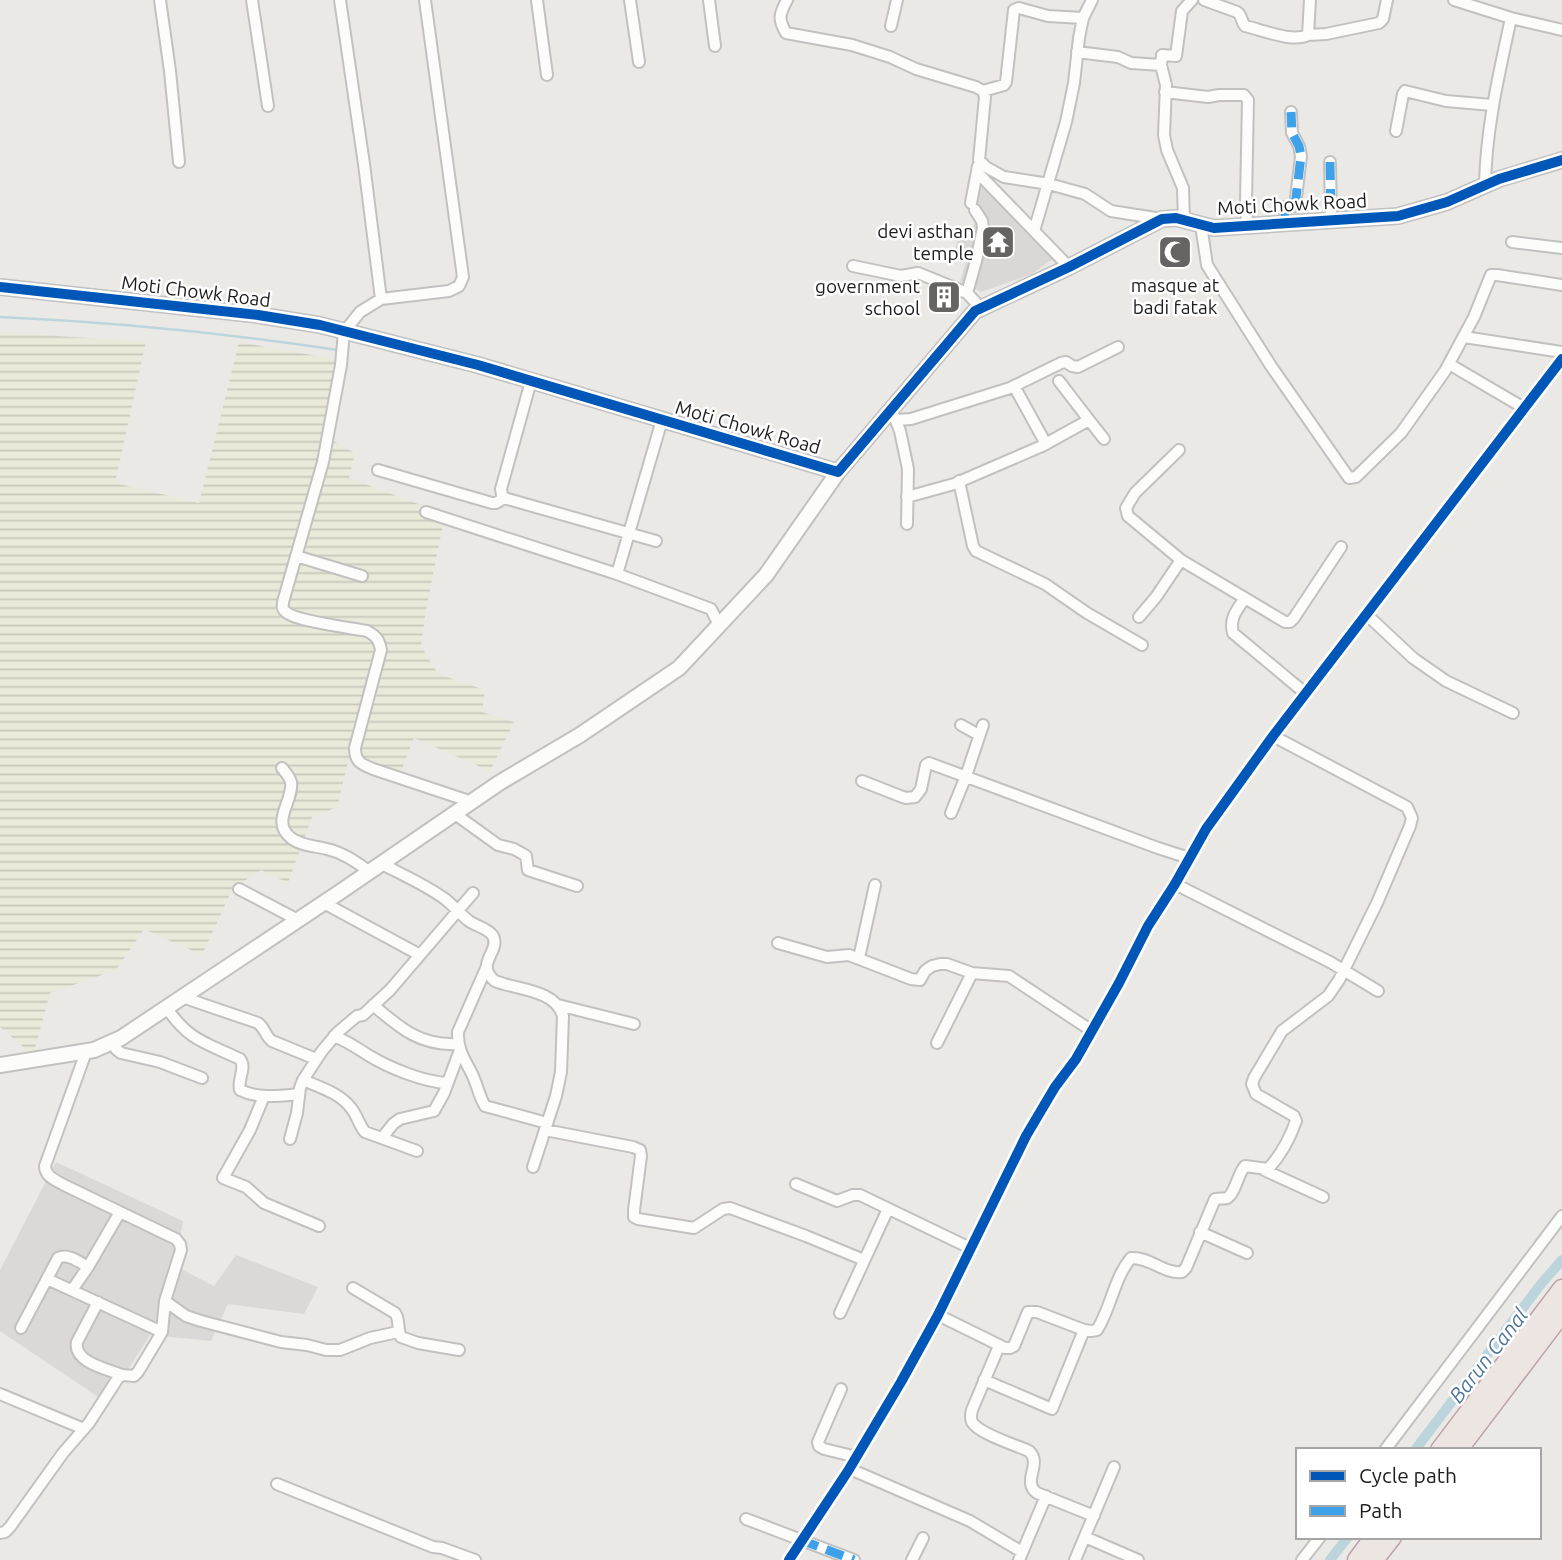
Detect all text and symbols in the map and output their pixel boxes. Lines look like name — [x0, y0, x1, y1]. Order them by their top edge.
street label: Moti Chowk Road — [1216, 189, 1368, 219]
place label: devi asthan temple — [877, 220, 974, 264]
temple icon: devi asthan temple — [979, 223, 1017, 261]
mosque icon: masque at badi fatak — [1156, 233, 1194, 271]
street label: Moti Chowk Road — [120, 271, 272, 311]
place label: masque at badi fatak — [1131, 274, 1220, 318]
place label: government school — [815, 275, 921, 319]
building icon: government school — [925, 278, 963, 316]
street label: Moti Chowk Road — [673, 396, 823, 458]
water label: Barun Canal — [1444, 1303, 1532, 1407]
legend — [1296, 1448, 1541, 1539]
text: Cycle path — [1359, 1463, 1457, 1487]
text: Path — [1359, 1498, 1402, 1522]

